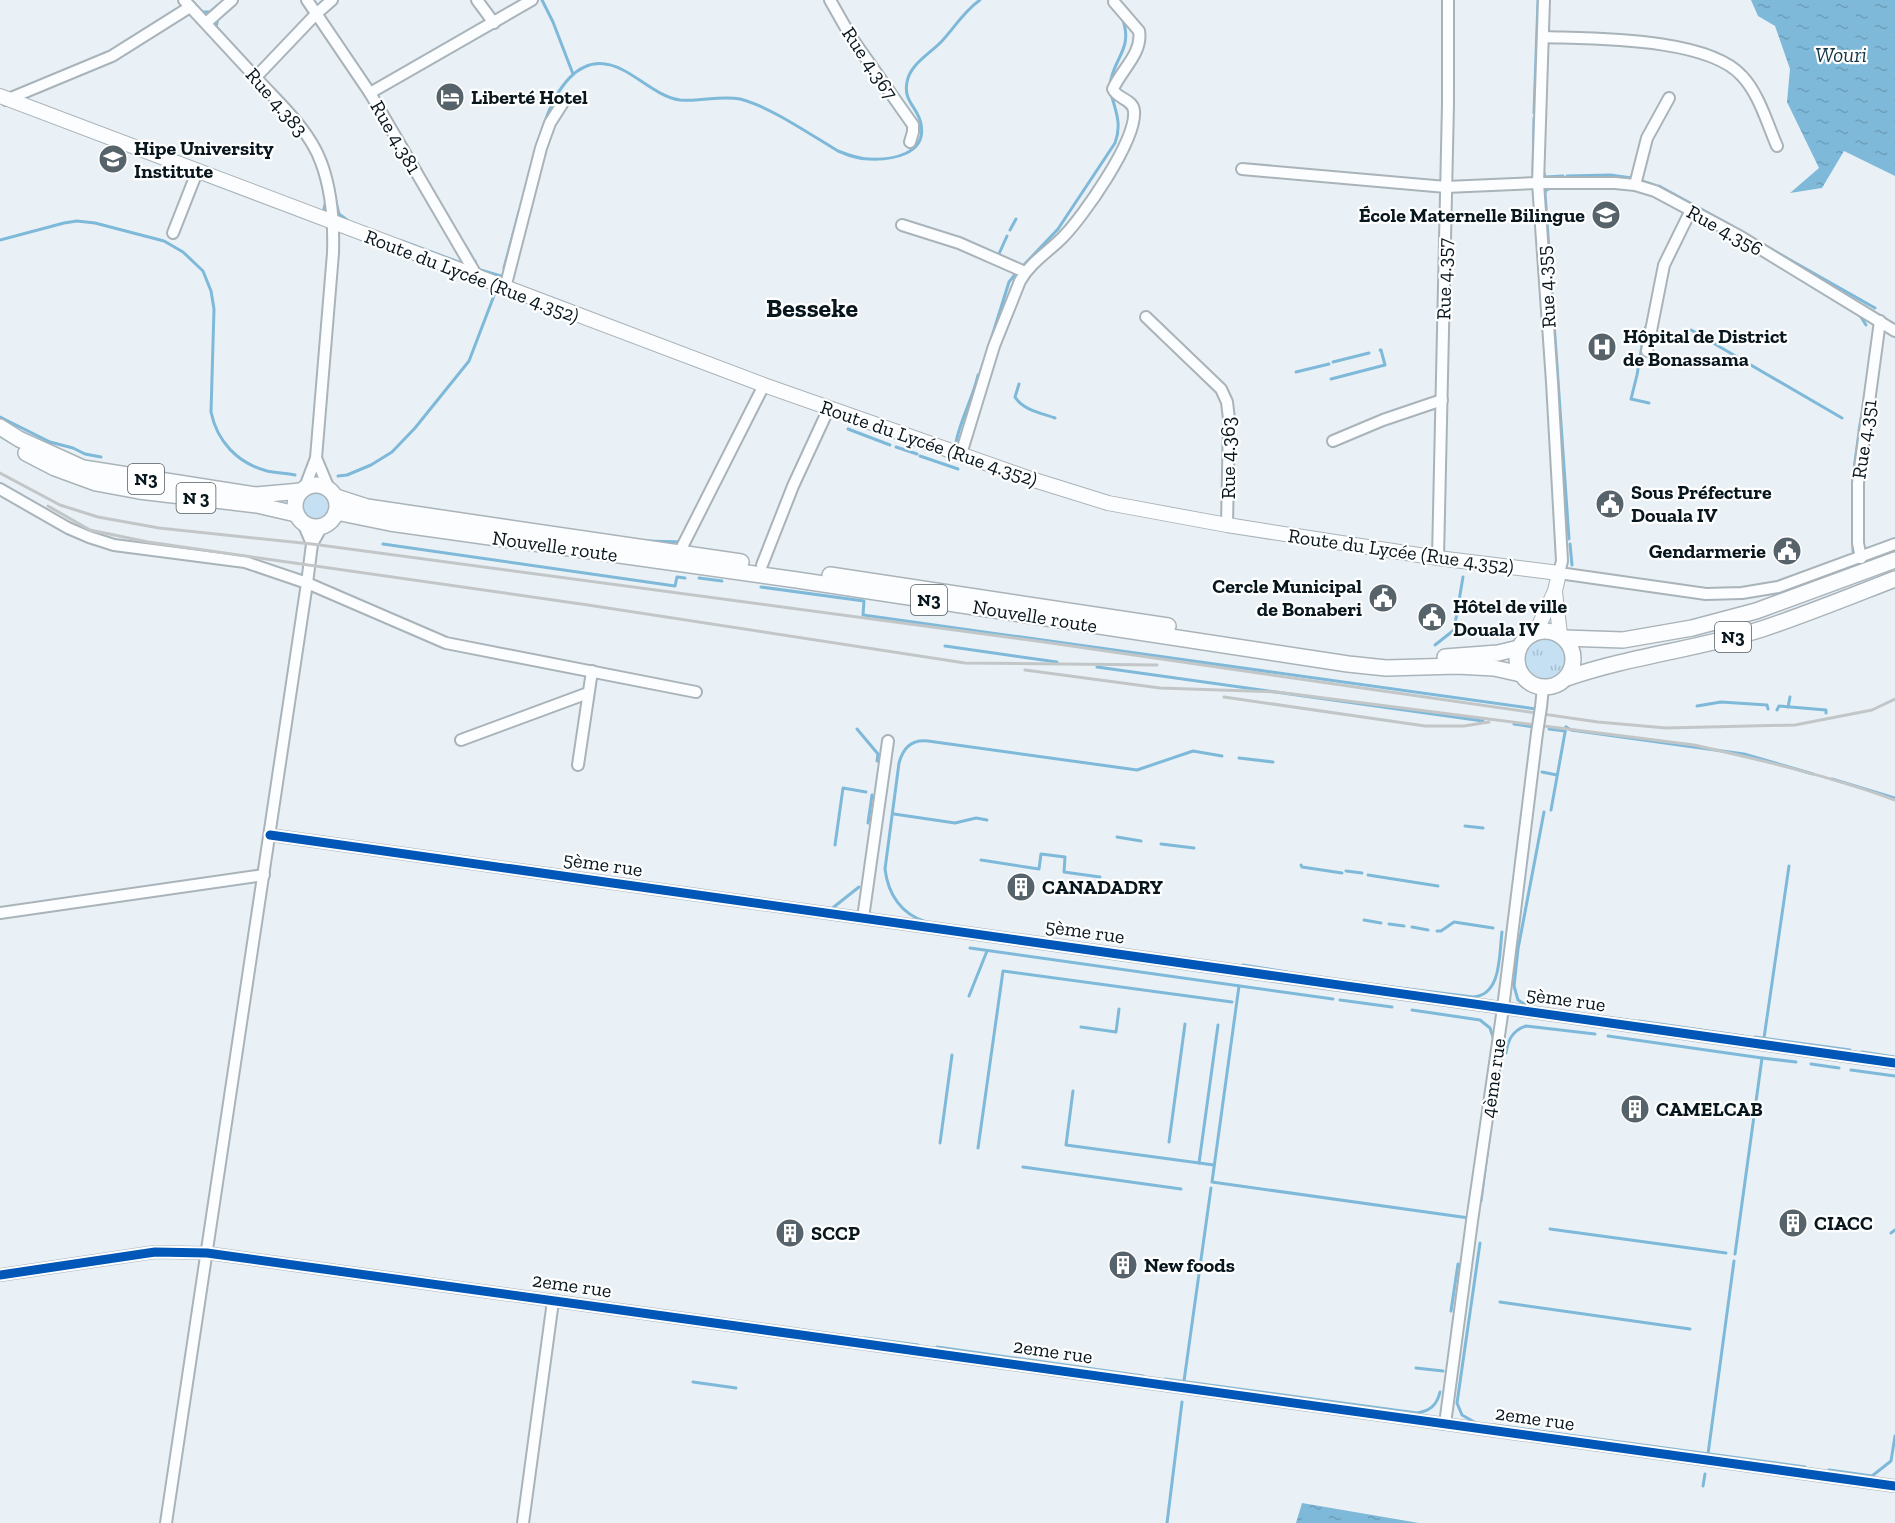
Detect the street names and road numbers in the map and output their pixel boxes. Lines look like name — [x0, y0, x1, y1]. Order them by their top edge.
street label: Rue 4.367 — [837, 22, 903, 104]
street label: Rue 4.383 — [241, 63, 313, 141]
street label: Rue 4.381 — [365, 96, 427, 178]
street label: Rue 4.356 — [1683, 199, 1767, 261]
street label: Route du Lycée (Rue 4.352) — [361, 224, 583, 328]
street label: Rue 4.357 — [1431, 237, 1457, 320]
street label: Rue 4.355 — [1531, 245, 1561, 329]
street label: Route du Lycée (Rue 4.352) — [817, 395, 1041, 491]
street label: Rue 4.351 — [1847, 397, 1882, 480]
street label: Rue 4.363 — [1216, 417, 1240, 499]
road number: N3 — [128, 464, 164, 494]
road number: N 3 — [176, 483, 216, 513]
street label: Route du Lycée (Rue 4.352) — [1287, 523, 1515, 579]
street label: Nouvelle route — [491, 525, 619, 567]
road number: N3 — [911, 585, 947, 615]
street label: Nouvelle route — [971, 594, 1099, 638]
road number: N3 — [1715, 622, 1751, 652]
street label: 5ème rue — [562, 847, 644, 881]
street label: 5ème rue — [1044, 914, 1126, 948]
street label: 5ème rue — [1525, 982, 1607, 1016]
street label: 4ème rue — [1476, 1037, 1510, 1119]
street label: 2eme rue — [531, 1268, 613, 1302]
street label: 2eme rue — [1012, 1334, 1094, 1368]
street label: 2eme rue — [1494, 1401, 1576, 1435]

